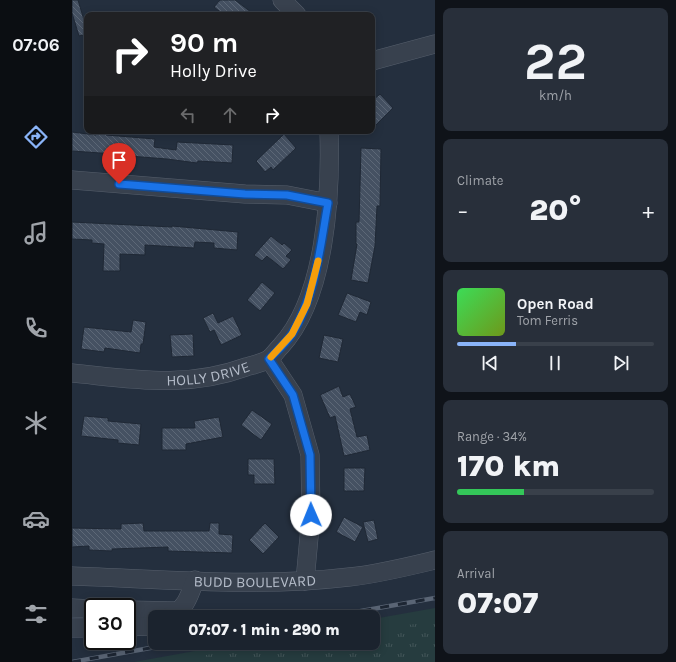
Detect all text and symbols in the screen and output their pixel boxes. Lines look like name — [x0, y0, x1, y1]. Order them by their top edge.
text: 90 m — [170, 26, 238, 59]
icon: right — [104, 28, 156, 80]
text: 22 — [524, 31, 587, 92]
text: 07:06 — [12, 34, 60, 56]
text: Holly Drive — [170, 60, 257, 82]
text: km/h — [539, 88, 572, 103]
icon: left — [177, 104, 199, 126]
icon: ahead — [219, 104, 241, 126]
icon: right — [261, 104, 283, 126]
icon: directions — [22, 123, 50, 151]
pin — [102, 143, 136, 184]
icon: arrive — [108, 149, 130, 171]
text: Climate — [457, 173, 503, 188]
text: 20° — [529, 192, 582, 228]
text: − — [457, 198, 469, 224]
text: + — [642, 198, 654, 224]
icon: music — [22, 219, 50, 247]
text: Open Road — [517, 295, 594, 313]
text: Tom Ferris — [517, 313, 578, 328]
icon: phone — [22, 314, 50, 342]
icon: previous — [479, 352, 501, 374]
icon: pause — [544, 352, 566, 374]
icon: next — [610, 352, 632, 374]
street label: HOLLY DRIVE — [166, 357, 252, 390]
icon: climate — [22, 409, 50, 437]
text: Range · 34% — [457, 429, 527, 444]
text: 170 km — [457, 448, 560, 484]
position arrow — [290, 494, 332, 536]
icon: car — [22, 505, 50, 533]
text: Arrival — [457, 566, 495, 581]
street label: BUDD BOULEVARD — [193, 571, 317, 591]
text: 07:07 — [457, 585, 538, 621]
speed limit sign: 30 — [84, 598, 136, 650]
icon: filters — [22, 600, 50, 628]
text: 07:07 · 1 min · 290 m — [188, 621, 340, 639]

